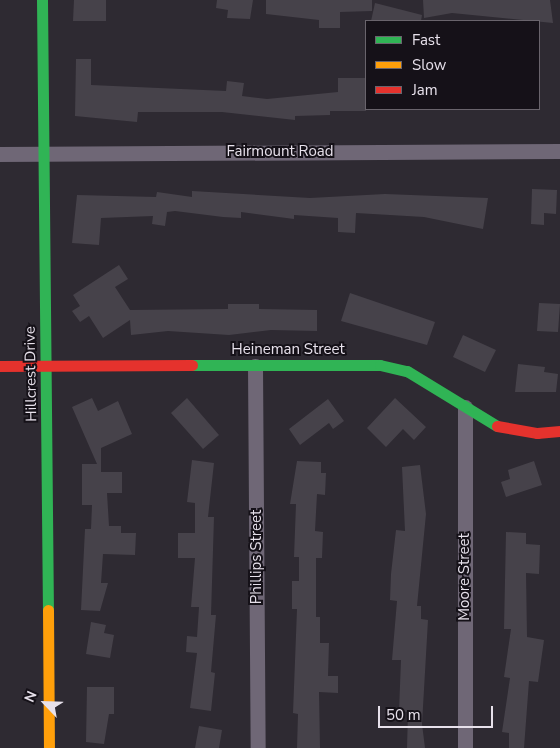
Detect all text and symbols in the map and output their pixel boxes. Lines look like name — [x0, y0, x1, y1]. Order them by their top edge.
legend — [365, 20, 540, 110]
text: Fast — [412, 30, 440, 50]
text: Slow — [412, 55, 446, 75]
text: Jam — [412, 80, 438, 100]
street label: Fairmount Road — [227, 143, 333, 161]
street label: Hillcrest Drive — [21, 326, 41, 422]
street label: Heineman Street — [231, 341, 345, 359]
street label: Phillips Street — [248, 510, 266, 604]
street label: Moore Street — [456, 533, 474, 621]
north arrow — [20, 678, 70, 728]
text: N — [20, 688, 42, 705]
scale bar — [380, 696, 495, 728]
text: 50 m — [386, 705, 421, 725]

